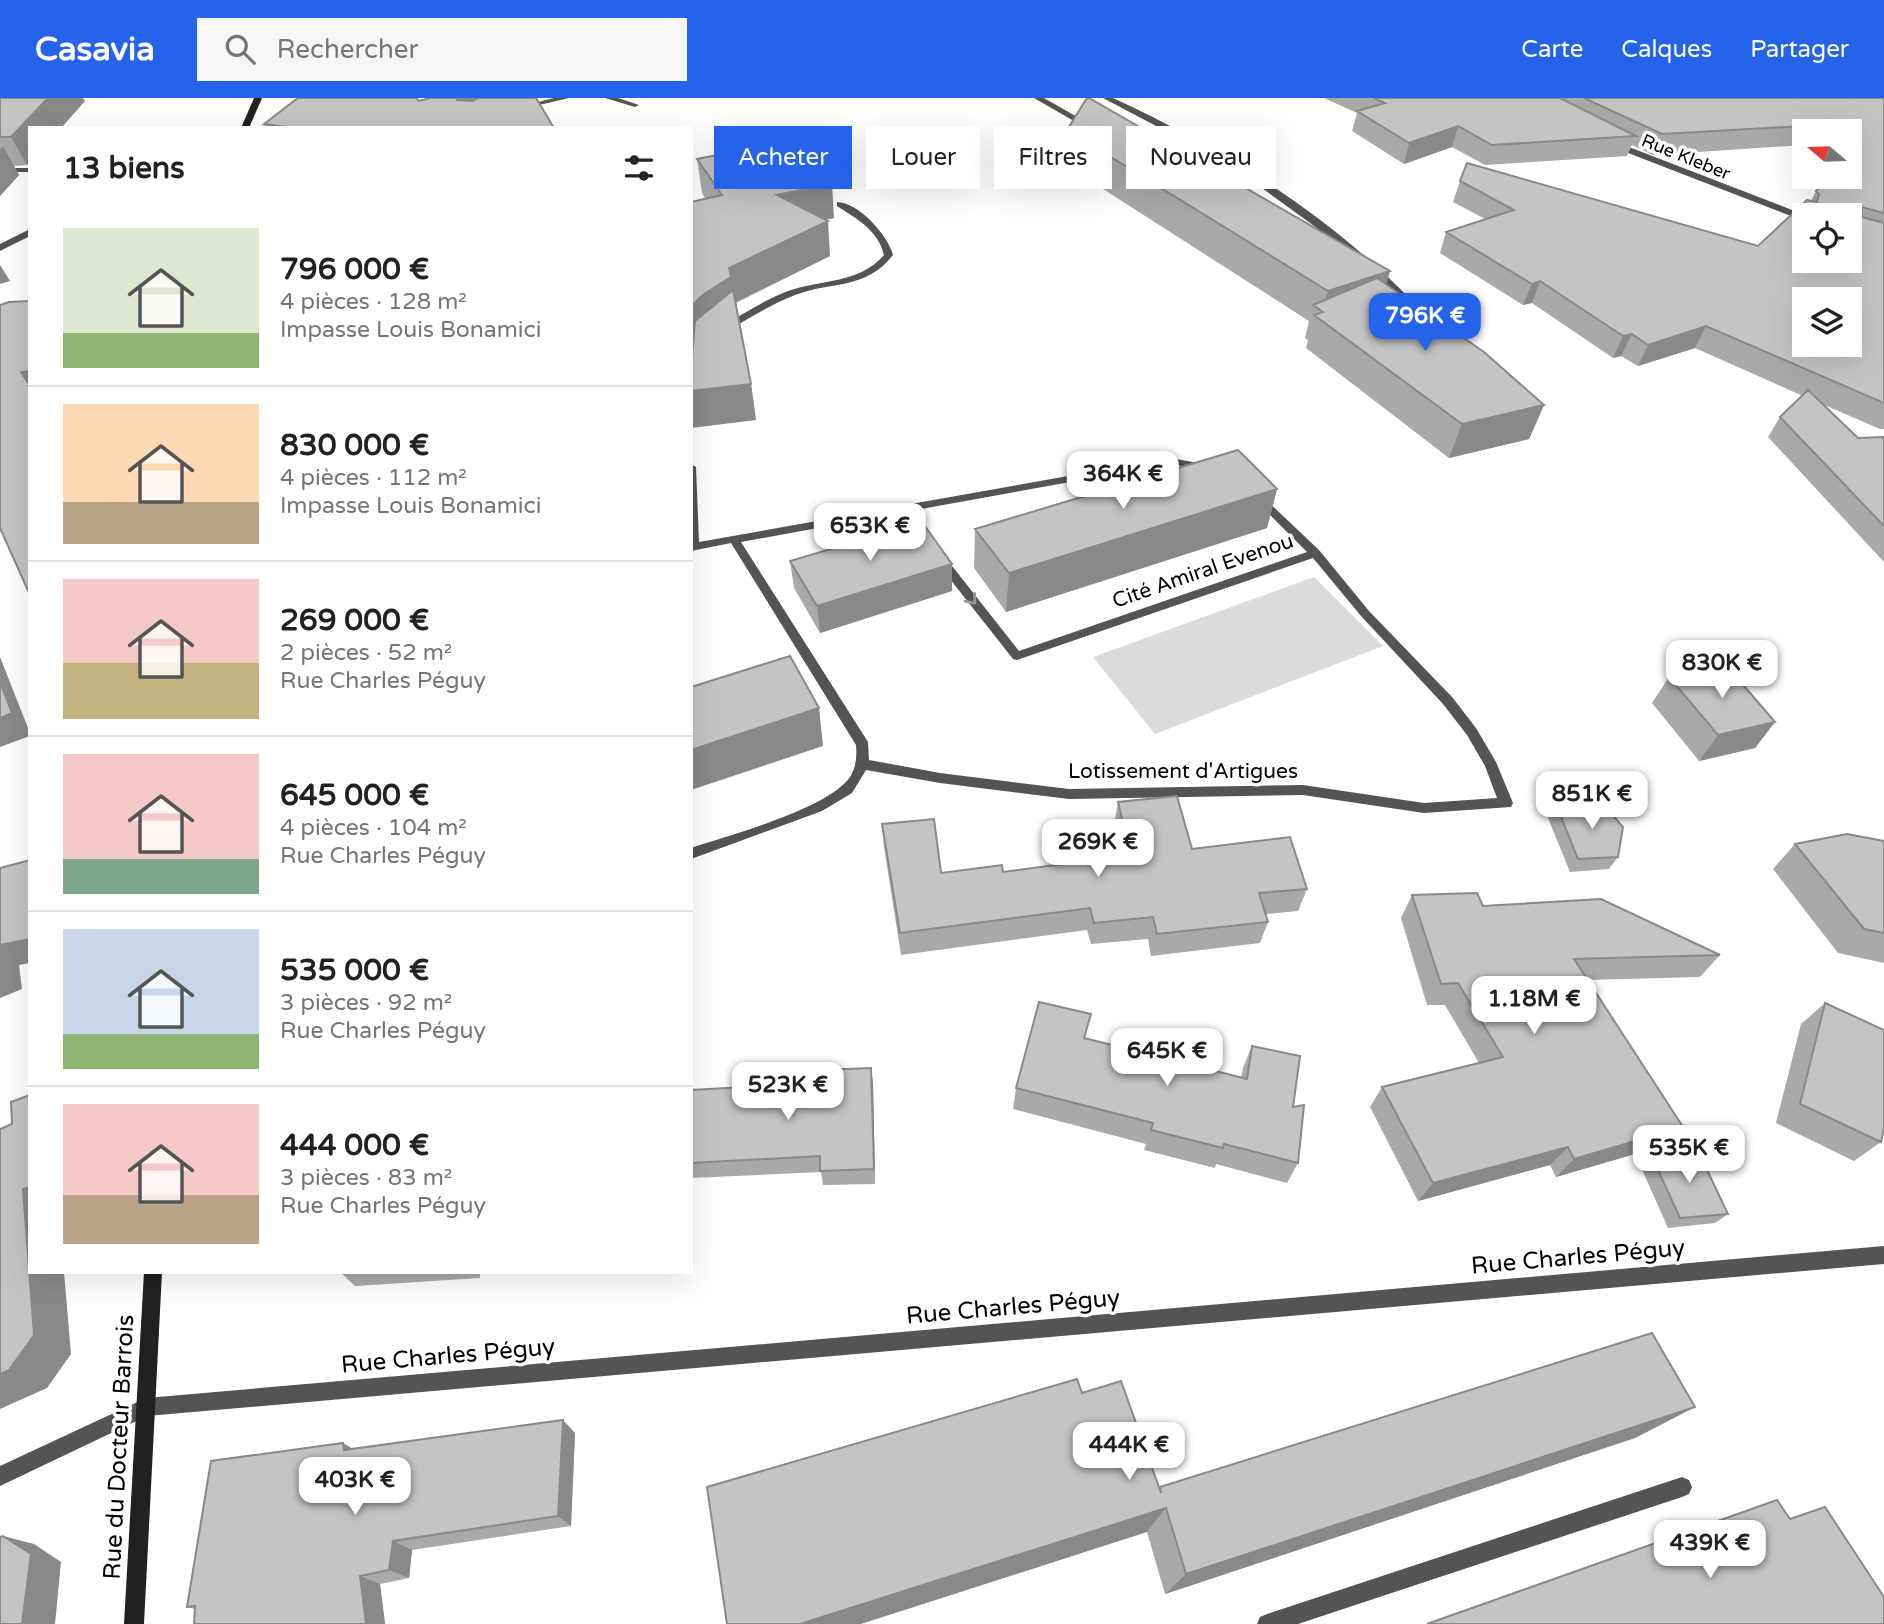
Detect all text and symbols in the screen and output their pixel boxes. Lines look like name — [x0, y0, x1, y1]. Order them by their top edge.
search box — [197, 18, 687, 81]
text: Casavia — [35, 30, 155, 69]
icon: search — [221, 30, 259, 68]
text: Rechercher — [277, 34, 418, 65]
text: Carte — [1521, 35, 1583, 64]
text: Calques — [1621, 35, 1712, 64]
text: Partager — [1750, 35, 1849, 64]
north arrow — [1792, 119, 1862, 189]
map controls — [1792, 119, 1862, 357]
chip: Acheter — [714, 126, 852, 189]
chip: Louer — [866, 126, 980, 189]
chip: Filtres — [994, 126, 1112, 189]
chip: Nouveau — [1126, 126, 1276, 189]
street label: Rue Kleber — [1638, 129, 1734, 185]
icon: filters — [620, 149, 658, 187]
text: 13 biens — [63, 150, 185, 187]
button: locate — [1792, 203, 1862, 273]
text: 796 000 € — [280, 251, 429, 288]
icon: home — [119, 256, 203, 340]
button: layers — [1792, 287, 1862, 357]
text: 4 pièces · 128 m² — [280, 288, 467, 316]
pin: 796K € — [1368, 294, 1482, 353]
text: 796K € — [1385, 302, 1465, 330]
text: Impasse Louis Bonamici — [280, 316, 542, 344]
text: 830 000 € — [280, 427, 429, 464]
icon: home — [119, 432, 203, 516]
pin: 364K € — [1066, 452, 1180, 511]
text: 364K € — [1083, 460, 1163, 488]
text: 4 pièces · 112 m² — [280, 464, 467, 492]
text: Impasse Louis Bonamici — [280, 492, 542, 520]
pin: 653K € — [813, 504, 927, 563]
text: 653K € — [830, 512, 910, 540]
street label: Cité Amiral Evenou — [1109, 528, 1297, 614]
one-way arrow — [964, 593, 977, 605]
text: 269 000 € — [280, 602, 429, 639]
icon: home — [119, 607, 203, 691]
text: 2 pièces · 52 m² — [280, 639, 452, 667]
pin: 830K € — [1665, 640, 1779, 700]
text: 830K € — [1682, 649, 1762, 677]
text: Rue Charles Péguy — [280, 667, 486, 695]
street label: Lotissement d'Artigues — [1068, 759, 1298, 784]
pin: 851K € — [1535, 772, 1649, 831]
text: 645 000 € — [280, 777, 429, 814]
text: 851K € — [1552, 780, 1632, 808]
icon: home — [119, 782, 203, 866]
text: 4 pièces · 104 m² — [280, 814, 467, 842]
pin: 269K € — [1041, 820, 1155, 879]
text: 269K € — [1058, 828, 1138, 856]
text: Rue Charles Péguy — [280, 842, 486, 870]
text: 535 000 € — [280, 952, 429, 989]
icon: home — [119, 957, 203, 1041]
pin: 1.18M € — [1469, 976, 1599, 1036]
text: 1.18M € — [1487, 985, 1581, 1013]
text: 3 pièces · 92 m² — [280, 989, 452, 1017]
text: Rue Charles Péguy — [280, 1017, 486, 1045]
pin: 645K € — [1110, 1028, 1224, 1088]
text: 645K € — [1127, 1037, 1207, 1065]
pin: 523K € — [731, 1062, 845, 1122]
text: 523K € — [748, 1071, 828, 1099]
pin: 535K € — [1632, 1126, 1746, 1185]
text: 444 000 € — [280, 1127, 429, 1164]
icon: home — [119, 1132, 203, 1216]
text: 535K € — [1649, 1134, 1729, 1162]
text: 3 pièces · 83 m² — [280, 1164, 452, 1192]
text: Rue Charles Péguy — [280, 1192, 486, 1220]
street label: Rue Charles Péguy — [1470, 1233, 1686, 1281]
street label: Rue Charles Péguy — [905, 1283, 1121, 1331]
street label: Rue du Docteur Barrois — [98, 1314, 140, 1580]
street label: Rue Charles Péguy — [340, 1332, 556, 1380]
pin: 444K € — [1072, 1422, 1186, 1482]
text: 444K € — [1089, 1431, 1169, 1459]
pin: 403K € — [298, 1458, 412, 1517]
text: 403K € — [315, 1466, 395, 1494]
pin: 439K € — [1653, 1520, 1767, 1580]
text: 439K € — [1670, 1529, 1750, 1557]

